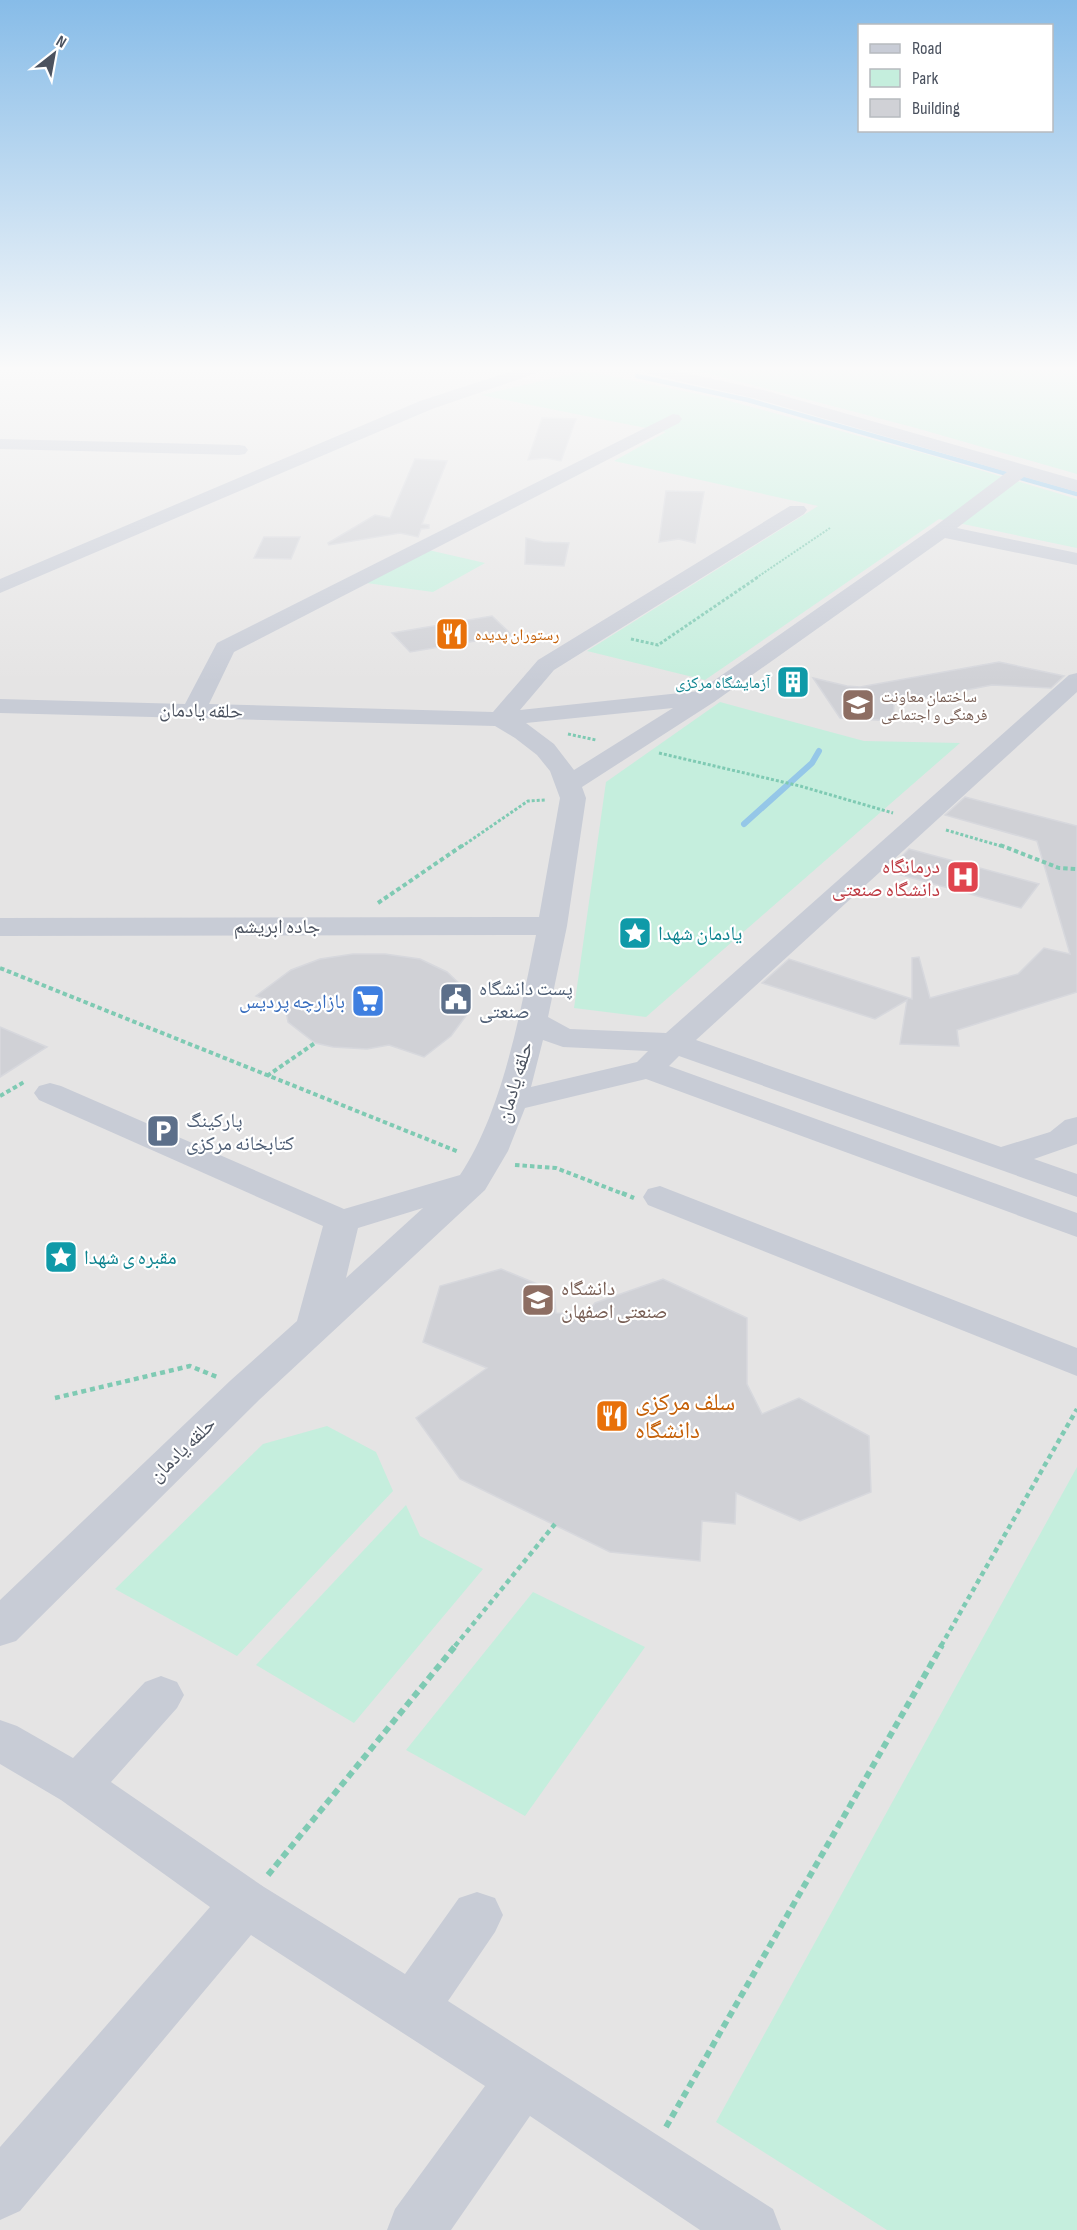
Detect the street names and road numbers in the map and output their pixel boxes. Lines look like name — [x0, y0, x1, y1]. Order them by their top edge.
street label: حلقه یادمان — [159, 698, 243, 724]
street label: جاده ابریشم — [234, 915, 320, 940]
street label: حلقه یادمان — [491, 1039, 539, 1126]
street label: حلقه یادمان — [144, 1412, 221, 1487]

